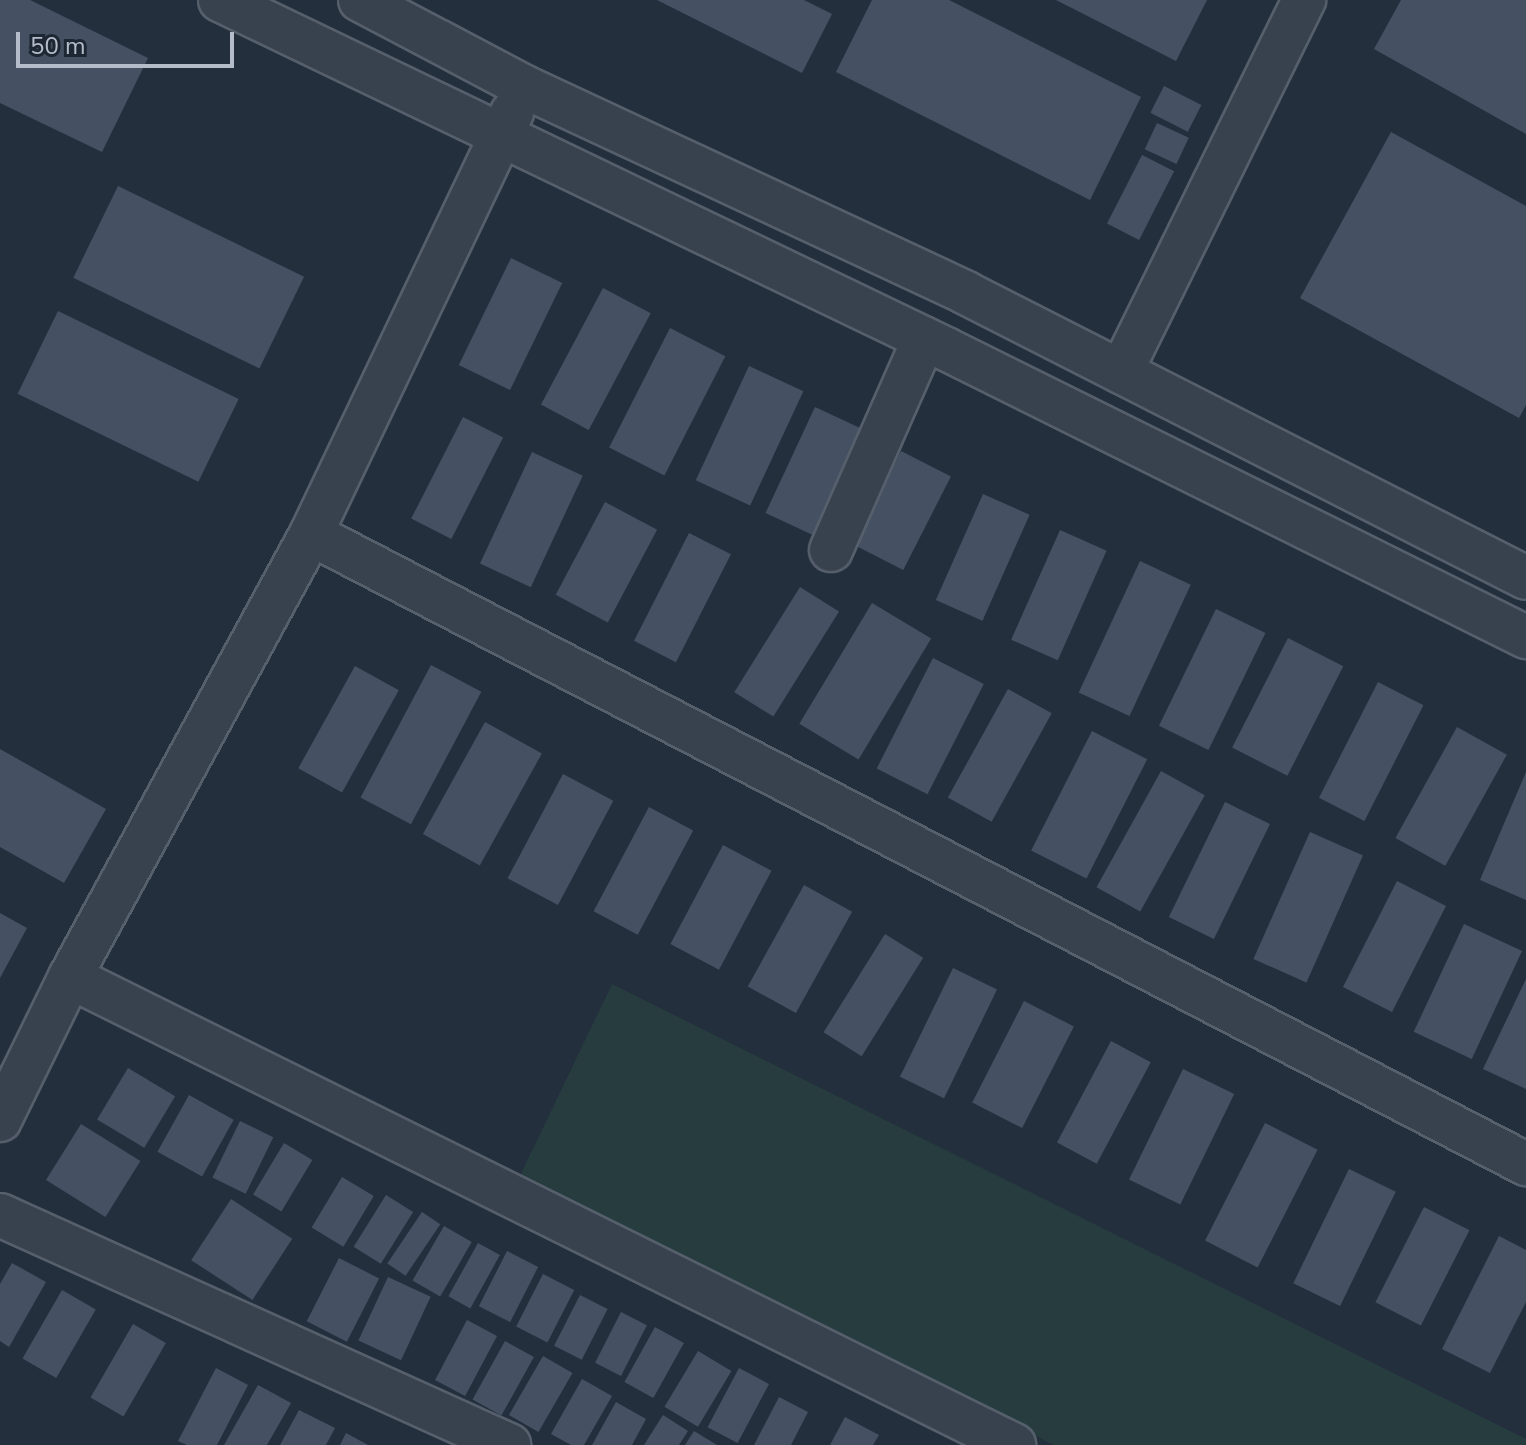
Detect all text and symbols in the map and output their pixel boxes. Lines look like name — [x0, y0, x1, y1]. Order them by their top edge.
scale bar — [20, 16, 238, 66]
text: 50 m — [30, 30, 86, 62]

